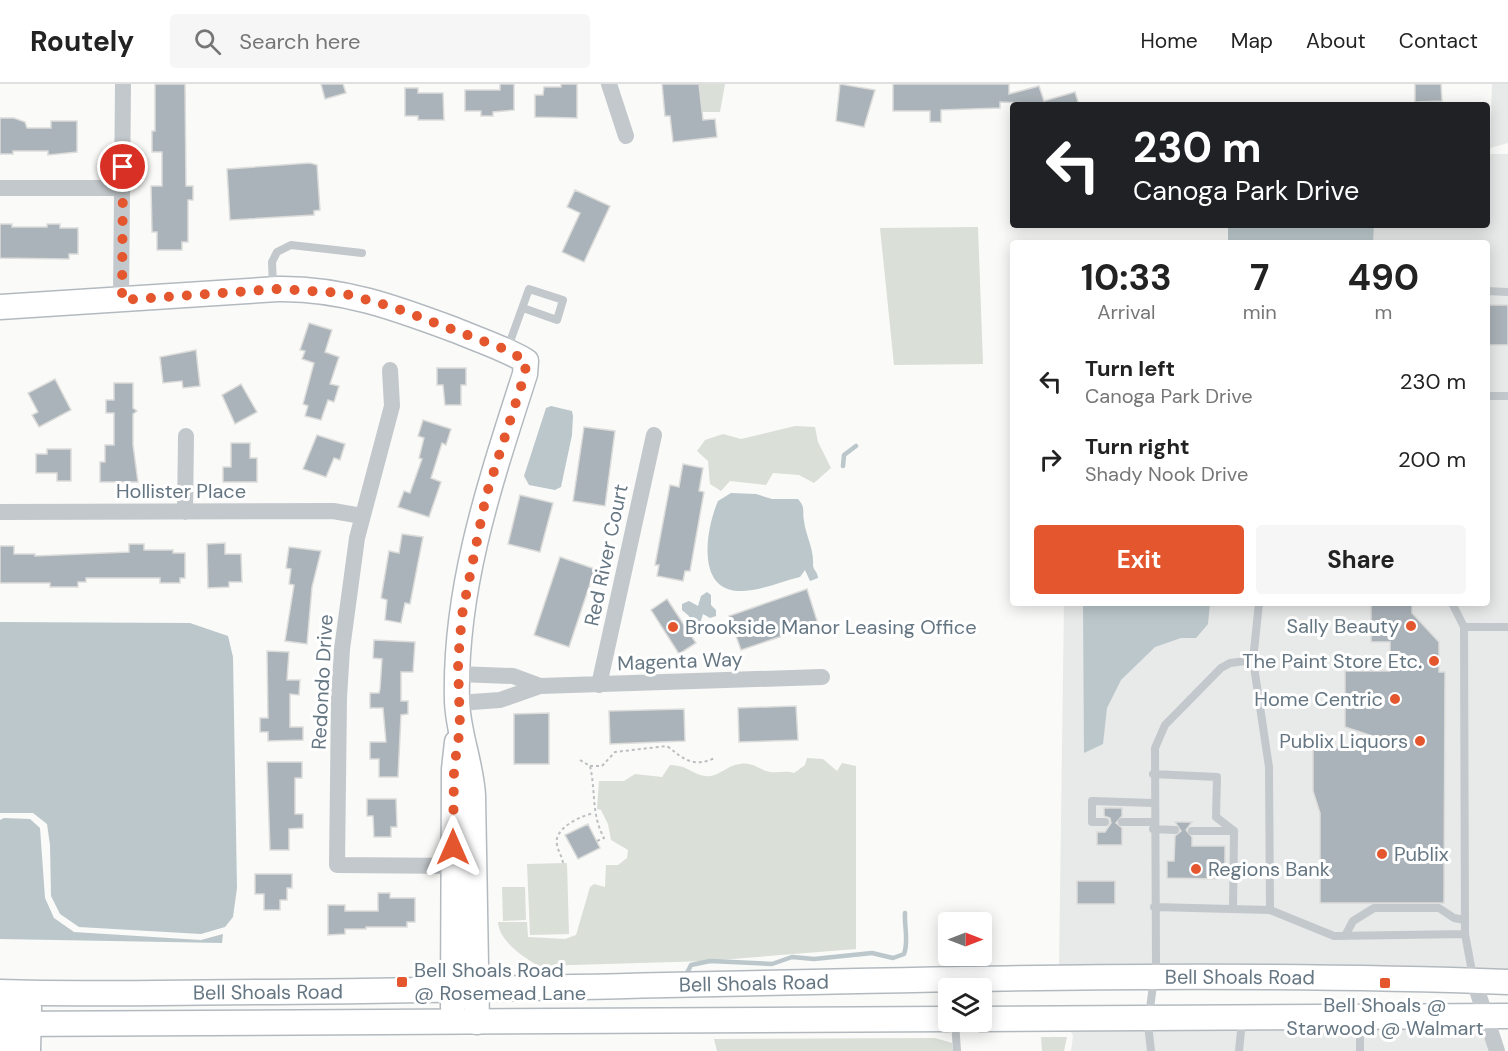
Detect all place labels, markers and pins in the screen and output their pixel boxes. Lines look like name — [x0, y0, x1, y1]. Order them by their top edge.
pin — [97, 141, 148, 192]
place label: Sally Beauty — [1286, 613, 1399, 639]
place label: Brookside Manor Leasing Office — [685, 614, 977, 640]
marker: Sally Beauty — [1404, 619, 1418, 633]
marker: Brookside Manor Leasing Office — [666, 620, 680, 634]
place label: The Paint Store Etc. — [1242, 648, 1422, 674]
marker: The Paint Store Etc. — [1427, 654, 1441, 668]
place label: Home Centric — [1254, 686, 1383, 712]
marker: Home Centric — [1388, 692, 1402, 706]
place label: Publix Liquors — [1279, 728, 1408, 754]
marker: Publix Liquors — [1413, 734, 1427, 748]
place label: Publix — [1394, 841, 1449, 867]
marker: Publix — [1375, 847, 1389, 861]
place label: Regions Bank — [1208, 856, 1330, 882]
marker: Regions Bank — [1189, 862, 1203, 876]
place label: Bell Shoals Road @ Rosemead Lane — [414, 957, 586, 1006]
marker: Bell Shoals Road @ Rosemead Lane — [395, 975, 409, 989]
marker: Bell Shoals @ Starwood @ Walmart — [1378, 976, 1392, 990]
place label: Bell Shoals @ Starwood @ Walmart — [1286, 992, 1484, 1041]

